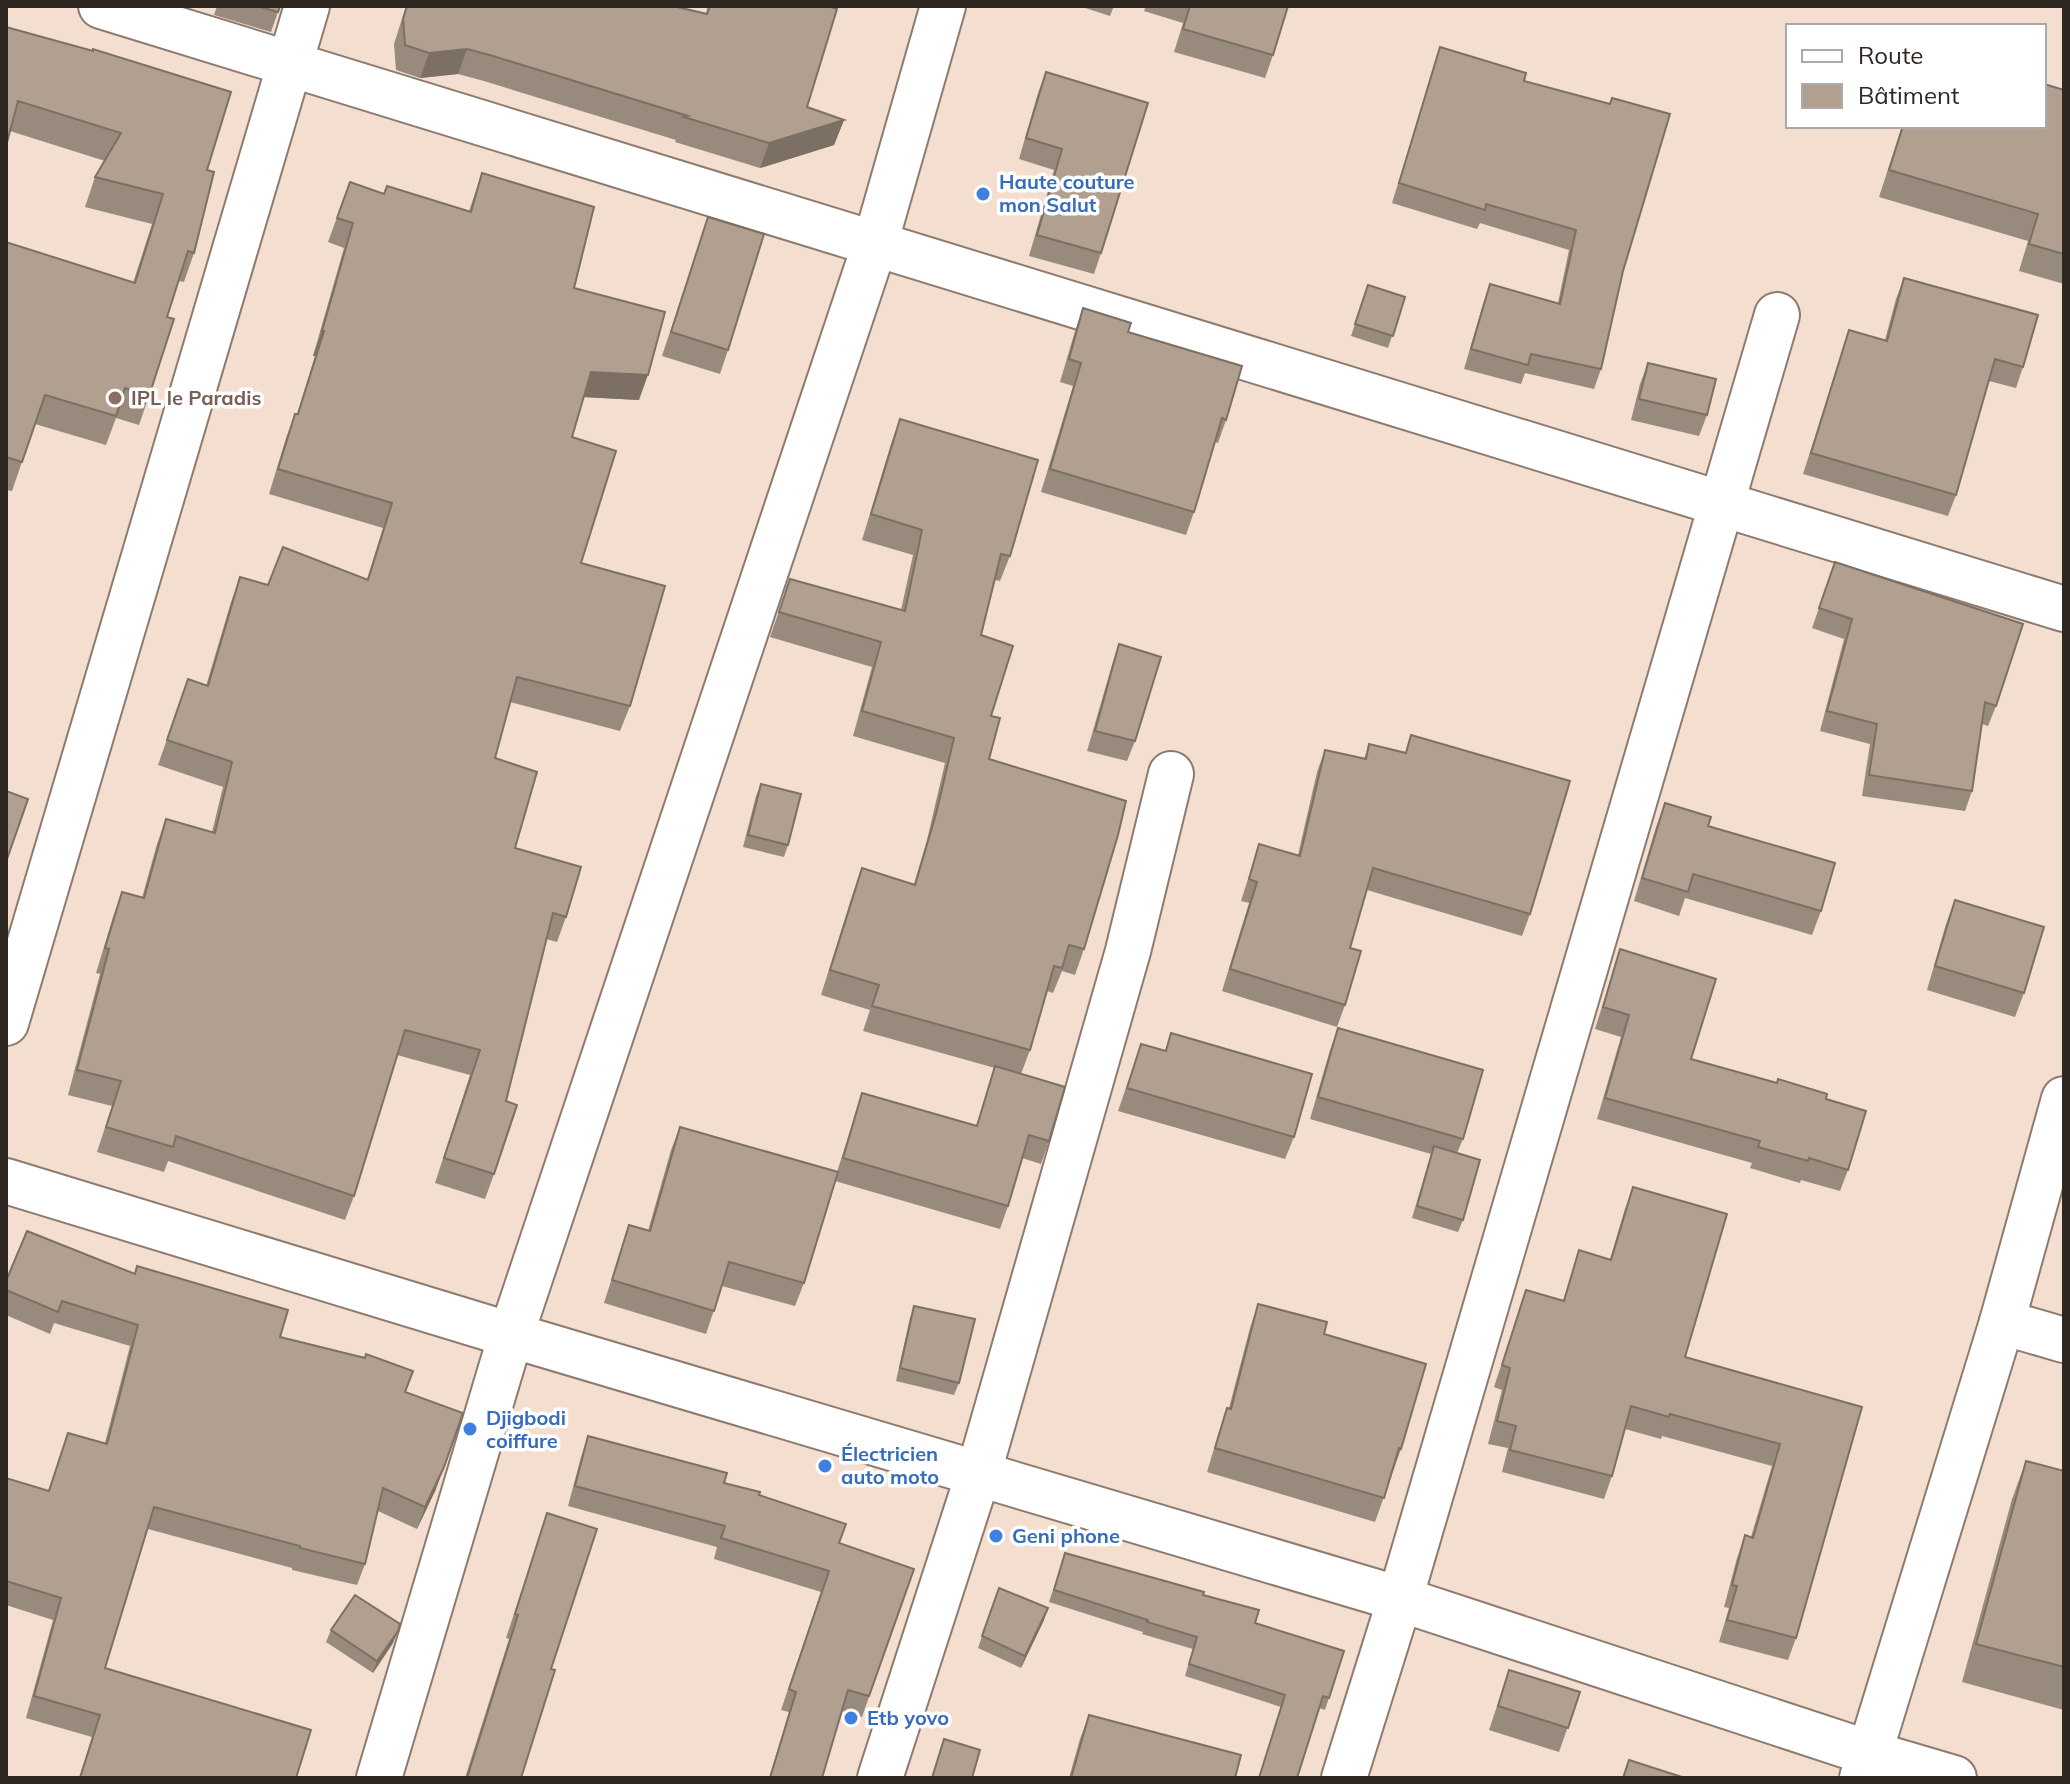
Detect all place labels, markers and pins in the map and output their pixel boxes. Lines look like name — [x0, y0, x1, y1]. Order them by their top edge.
place label: Haute couture mon Salut — [999, 169, 1135, 217]
marker: Haute couture mon Salut — [974, 185, 992, 203]
place label: IPL le Paradis — [131, 385, 261, 410]
marker: IPL le Paradis — [106, 389, 124, 407]
place label: Djigbodi coiffure — [486, 1405, 566, 1453]
marker: Djigbodi coiffure — [461, 1420, 479, 1438]
place label: Électricien auto moto — [841, 1441, 939, 1489]
marker: Électricien auto moto — [816, 1457, 834, 1475]
place label: Geni phone — [1012, 1523, 1120, 1548]
marker: Geni phone — [987, 1527, 1005, 1545]
place label: Etb yovo — [867, 1705, 949, 1730]
marker: Etb yovo — [842, 1709, 860, 1727]

